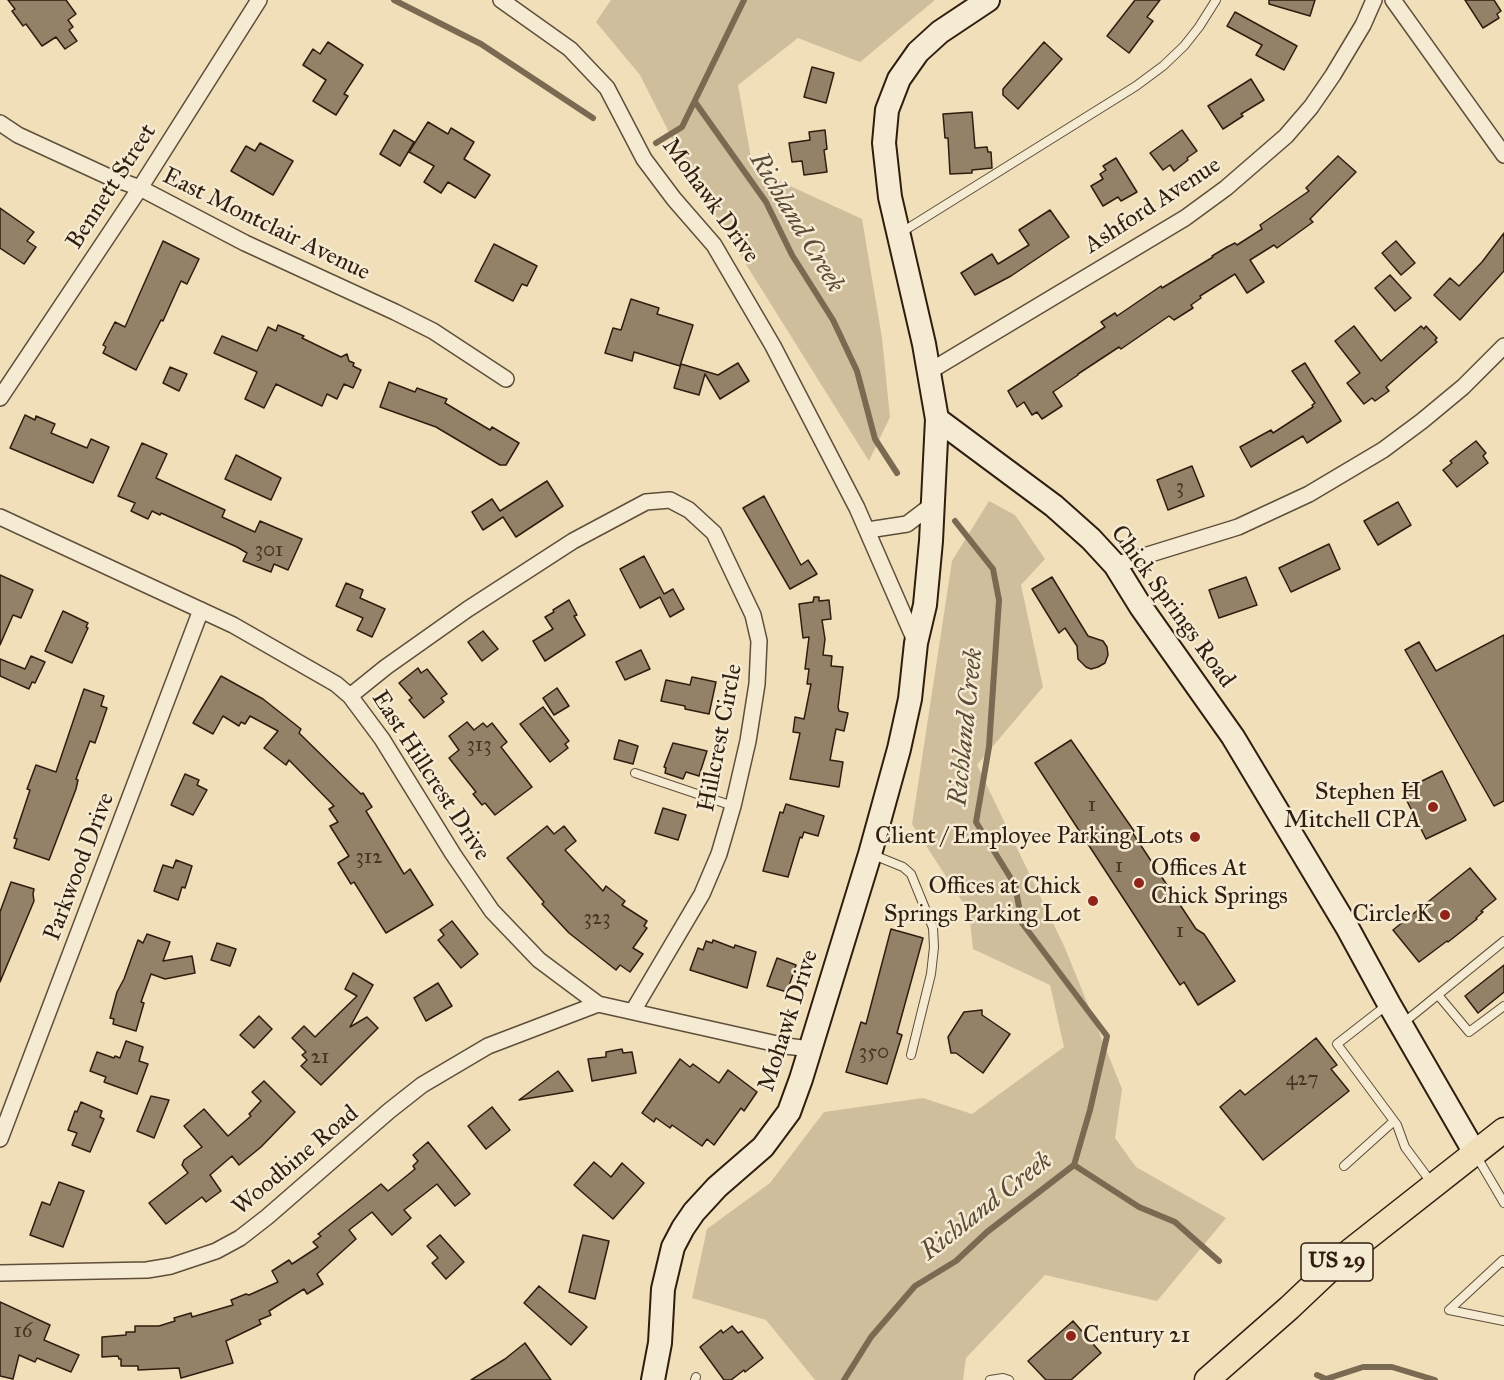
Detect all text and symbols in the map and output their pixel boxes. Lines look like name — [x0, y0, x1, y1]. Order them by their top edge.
street label: Bennett Street — [61, 119, 163, 255]
street label: Mohawk Drive — [655, 133, 765, 269]
water label: Richland Creek — [742, 147, 850, 299]
street label: Ashford Avenue — [1080, 151, 1226, 261]
street label: East Montclair Avenue — [157, 162, 375, 288]
house number: 3 — [1176, 475, 1184, 501]
street label: Chick Springs Road — [1104, 520, 1240, 694]
house number: 301 — [255, 538, 283, 564]
water label: Richland Creek — [943, 647, 991, 807]
street label: Hillcrest Circle — [693, 662, 749, 814]
street label: East Hillcrest Drive — [364, 686, 496, 866]
house number: 313 — [466, 733, 492, 759]
place label: Stephen H Mitchell CPA — [1284, 779, 1421, 835]
street label: Parkwood Drive — [39, 789, 121, 945]
house number: 1 — [1088, 793, 1096, 819]
marker: Stephen H Mitchell CPA — [1426, 800, 1440, 814]
place label: Client / Employee Parking Lots — [875, 823, 1183, 851]
marker: Client / Employee Parking Lots — [1188, 830, 1202, 844]
house number: 312 — [355, 845, 383, 871]
house number: 1 — [1115, 854, 1123, 880]
place label: Offices At Chick Springs — [1151, 855, 1288, 911]
place label: Offices at Chick Springs Parking Lot — [884, 873, 1081, 929]
marker: Offices At Chick Springs — [1132, 876, 1146, 890]
marker: Offices at Chick Springs Parking Lot — [1086, 894, 1100, 908]
place label: Circle K — [1352, 901, 1433, 929]
house number: 323 — [583, 906, 611, 932]
marker: Circle K — [1438, 908, 1452, 922]
house number: 1 — [1176, 919, 1184, 945]
street label: Mohawk Drive — [753, 947, 825, 1095]
house number: 350 — [859, 1040, 889, 1066]
house number: 21 — [311, 1045, 329, 1071]
house number: 427 — [1286, 1067, 1318, 1093]
street label: Woodbine Road — [227, 1100, 365, 1222]
water label: Richland Creek — [915, 1146, 1059, 1268]
road number: US 29 — [1301, 1243, 1373, 1281]
house number: 16 — [13, 1319, 33, 1345]
place label: Century 21 — [1083, 1322, 1190, 1350]
marker: Century 21 — [1064, 1329, 1078, 1343]

